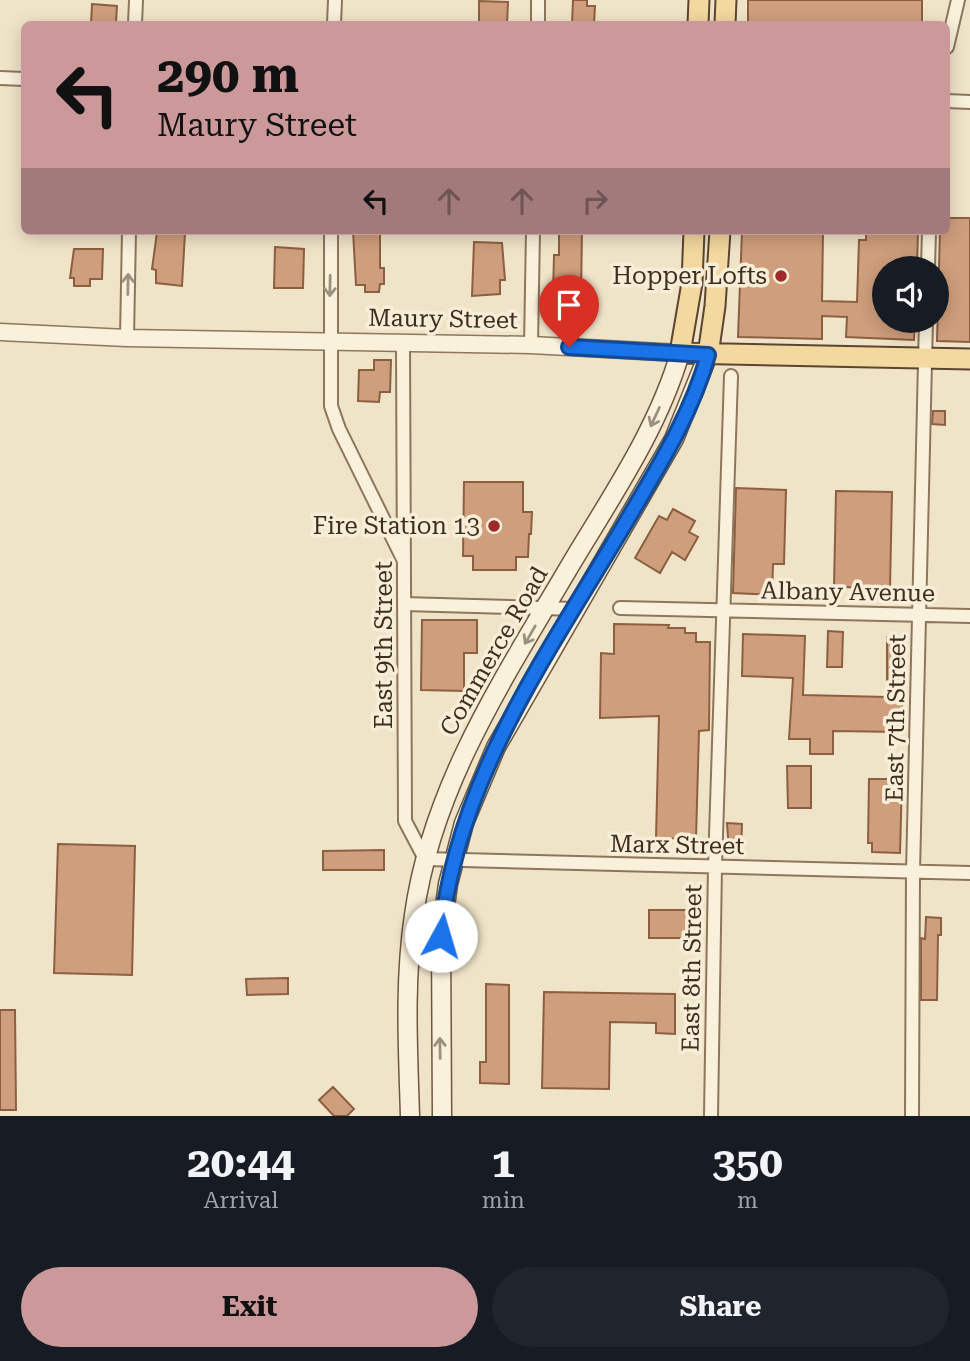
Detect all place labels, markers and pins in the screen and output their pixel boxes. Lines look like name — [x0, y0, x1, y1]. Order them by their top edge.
place label: Hopper Lofts — [612, 262, 767, 290]
marker: Hopper Lofts — [773, 268, 789, 284]
pin — [539, 275, 599, 347]
place label: Fire Station 13 — [313, 512, 480, 540]
marker: Fire Station 13 — [486, 518, 502, 534]

